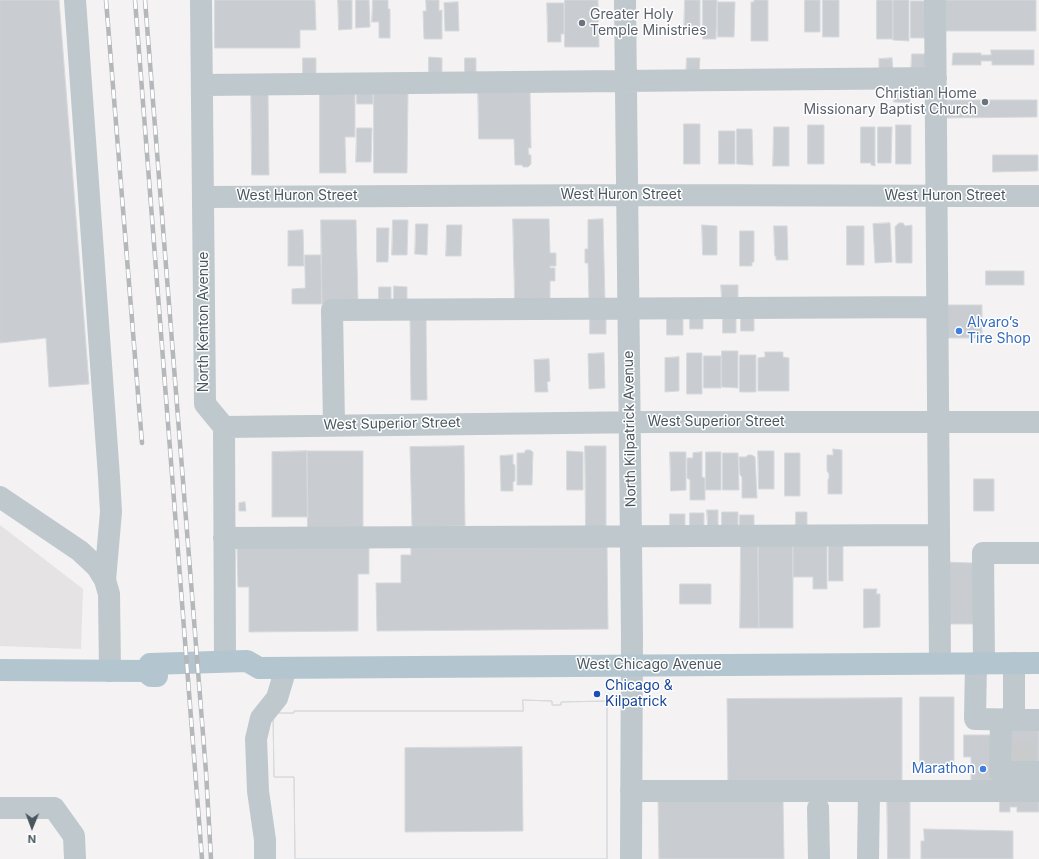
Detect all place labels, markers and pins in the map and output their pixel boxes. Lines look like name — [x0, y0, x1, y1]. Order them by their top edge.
place label: Greater Holy Temple Ministries — [590, 7, 707, 40]
marker: Greater Holy Temple Ministries — [577, 18, 587, 28]
place label: Christian Home Missionary Baptist Church — [803, 86, 977, 118]
marker: Christian Home Missionary Baptist Church — [980, 97, 990, 107]
place label: Alvaro’s Tire Shop — [967, 315, 1031, 348]
marker: Alvaro’s Tire Shop — [954, 326, 964, 336]
place label: Chicago & Kilpatrick — [605, 678, 673, 710]
marker: Chicago & Kilpatrick — [592, 689, 602, 699]
place label: Marathon — [912, 761, 975, 777]
marker: Marathon — [978, 764, 988, 774]

